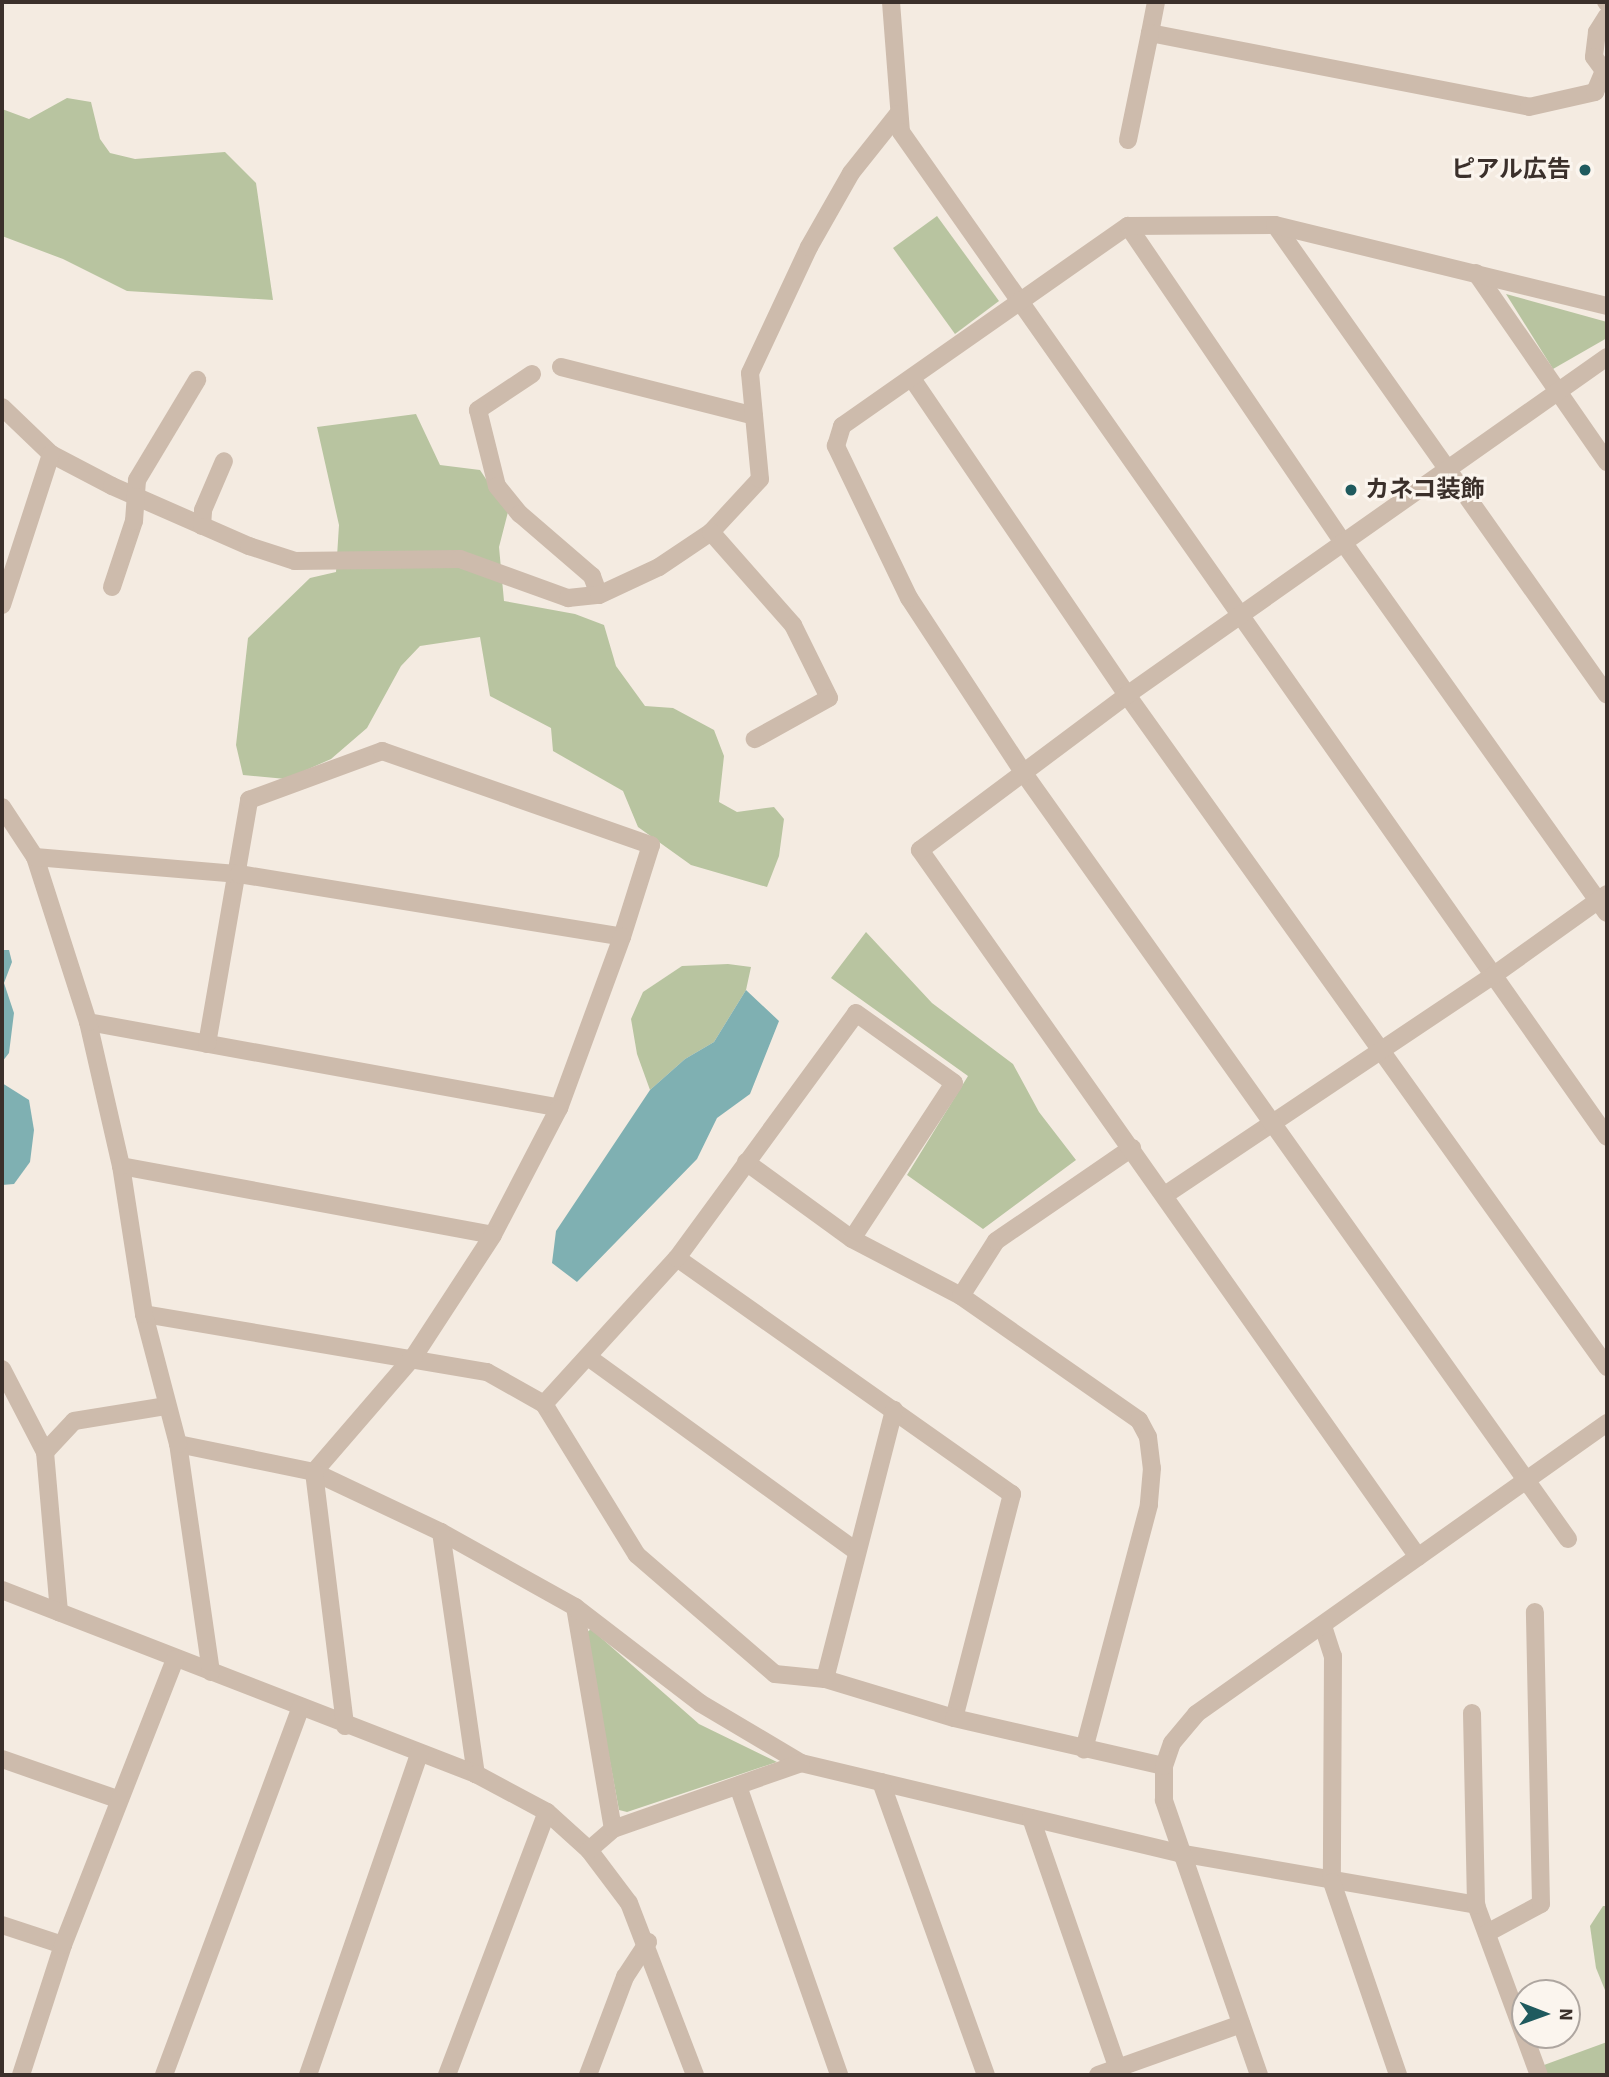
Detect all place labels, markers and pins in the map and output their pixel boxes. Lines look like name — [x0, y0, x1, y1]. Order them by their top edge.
place label: ピアル広告 — [1451, 156, 1571, 184]
marker: ピアル広告 — [1577, 162, 1593, 178]
place label: カネコ装飾 — [1365, 476, 1485, 504]
marker: カネコ装飾 — [1343, 482, 1359, 498]

